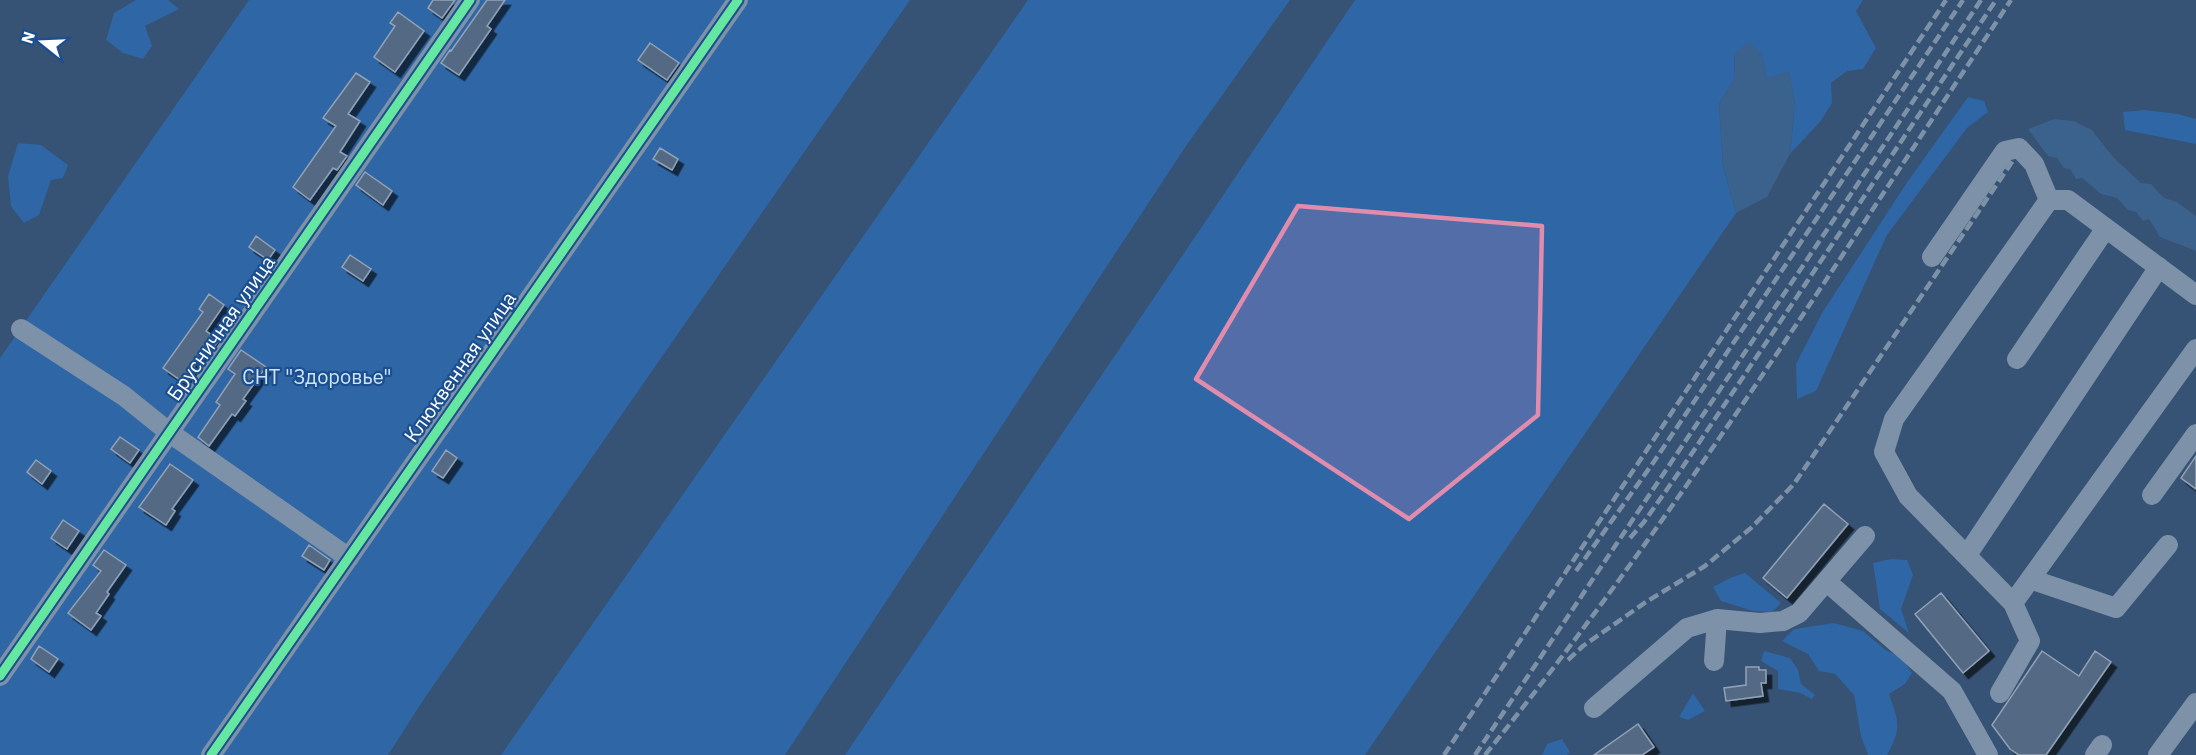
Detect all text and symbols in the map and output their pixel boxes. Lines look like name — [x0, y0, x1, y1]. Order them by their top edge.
north arrow — [12, 12, 72, 72]
text: N — [16, 29, 39, 46]
street label: Брусничная улица — [160, 249, 281, 406]
street label: Клюквенная улица — [397, 286, 522, 448]
park label: СНТ "Здоровье" — [242, 363, 392, 390]

